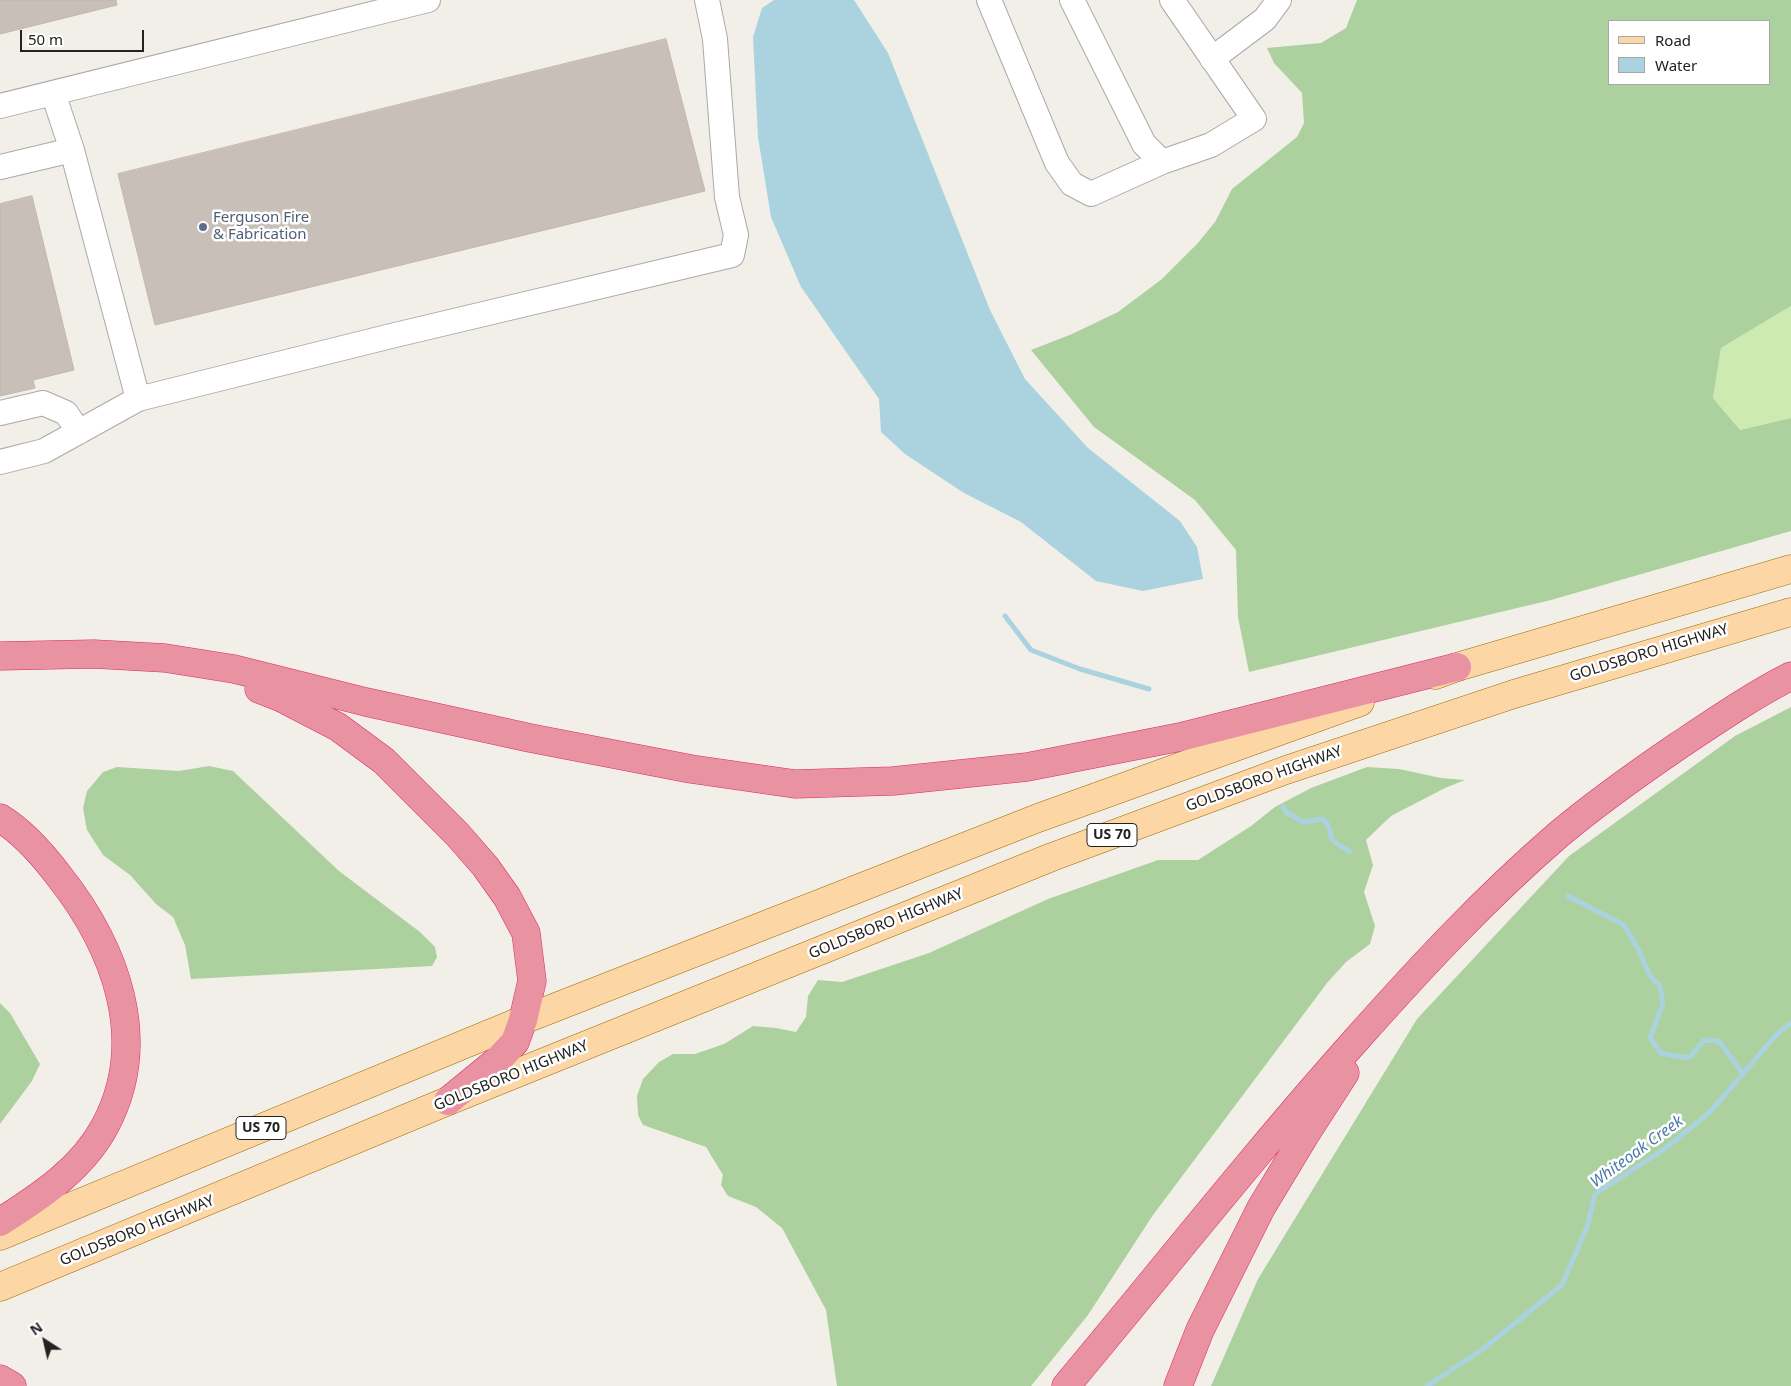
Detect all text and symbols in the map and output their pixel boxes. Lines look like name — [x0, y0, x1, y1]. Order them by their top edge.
scale bar — [22, 20, 146, 52]
legend — [1608, 20, 1771, 85]
text: 50 m — [28, 29, 63, 49]
text: Road — [1655, 30, 1691, 50]
text: Water — [1655, 55, 1697, 75]
place label: Ferguson Fire & Fabrication — [213, 209, 309, 244]
marker: Ferguson Fire & Fabrication — [197, 221, 209, 233]
street label: GOLDSBORO HIGHWAY — [1568, 620, 1730, 686]
street label: GOLDSBORO HIGHWAY — [1183, 742, 1345, 816]
road number: US 70 — [1087, 824, 1137, 846]
street label: GOLDSBORO HIGHWAY — [806, 885, 966, 963]
street label: GOLDSBORO HIGHWAY — [431, 1037, 591, 1115]
water label: Whiteoak Creek — [1587, 1112, 1687, 1192]
road number: US 70 — [236, 1116, 286, 1140]
street label: GOLDSBORO HIGHWAY — [57, 1192, 217, 1270]
north arrow — [20, 1316, 70, 1366]
text: N — [26, 1317, 46, 1339]

